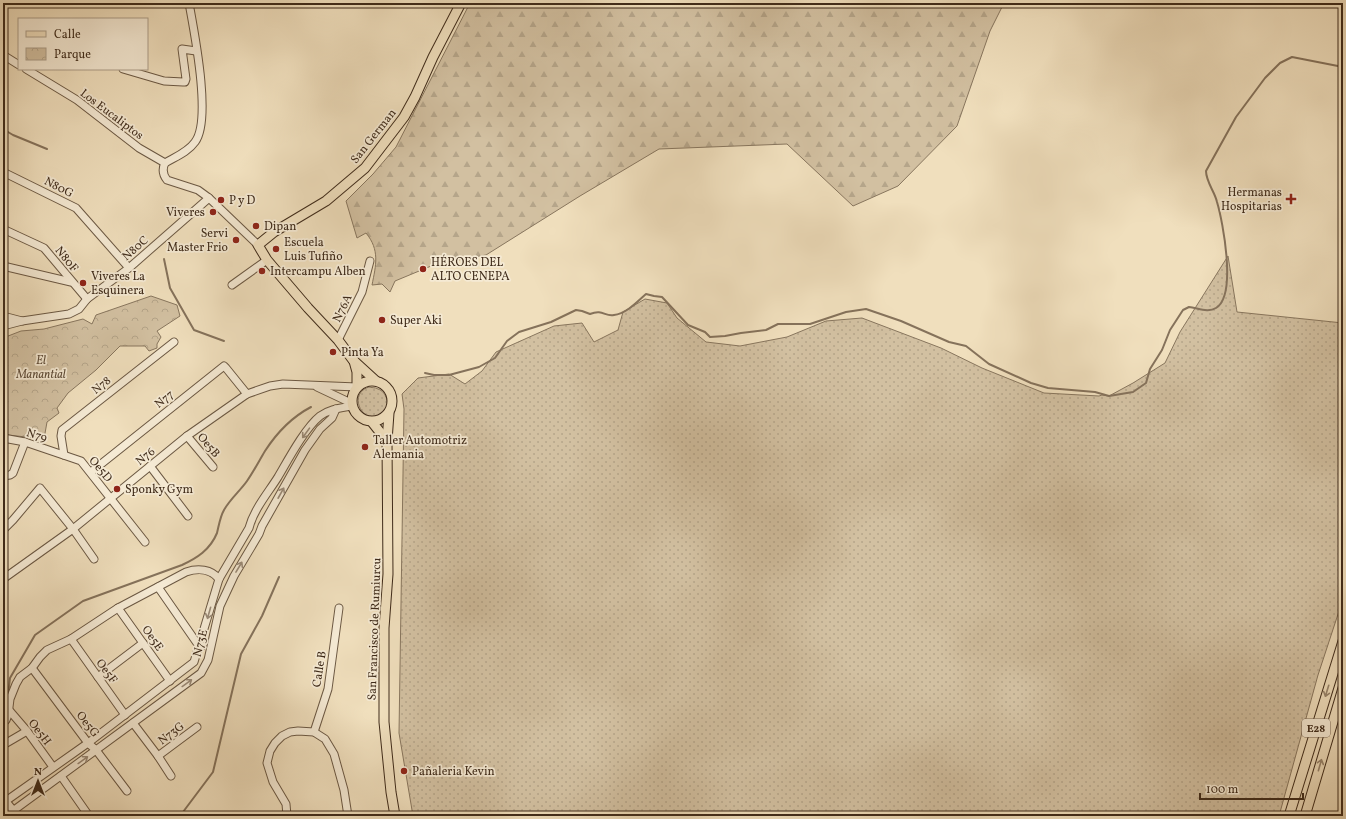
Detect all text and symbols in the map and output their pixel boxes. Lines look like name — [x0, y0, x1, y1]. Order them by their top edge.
legend — [18, 18, 148, 70]
text: Calle — [54, 27, 81, 43]
text: Parque — [54, 47, 91, 63]
street label: Los Eucaliptos — [76, 86, 146, 144]
street label: San German — [347, 106, 400, 167]
street label: N80G — [41, 174, 76, 202]
place label: Hermanas Hospitarias — [1221, 185, 1282, 215]
place label: P y D — [229, 193, 256, 209]
marker: Hermanas Hospitarias — [1285, 193, 1297, 205]
marker: P y D — [216, 195, 226, 205]
place label: Viveres — [166, 205, 205, 221]
marker: Viveres — [208, 207, 218, 217]
place label: Dipan — [264, 219, 296, 235]
marker: Dipan — [251, 221, 261, 231]
place label: Servi Master Frio — [167, 226, 228, 256]
street label: N80C — [119, 233, 152, 265]
marker: Servi Master Frio — [231, 235, 241, 245]
place label: Escuela Luis Tufiño — [284, 235, 343, 265]
street label: N80F — [51, 243, 82, 276]
marker: Escuela Luis Tufiño — [271, 244, 281, 254]
place label: HÉROES DEL ALTO CENEPA — [431, 254, 510, 285]
place label: Intercampu Alben — [270, 264, 366, 280]
marker: HÉROES DEL ALTO CENEPA — [418, 264, 428, 274]
marker: Intercampu Alben — [257, 266, 267, 276]
place label: Viveres La Esquinera — [91, 269, 145, 299]
marker: Viveres La Esquinera — [78, 278, 88, 288]
street label: N76A — [329, 291, 357, 325]
place label: Super Aki — [390, 313, 442, 329]
marker: Super Aki — [377, 315, 387, 325]
place label: Pinta Ya — [341, 345, 384, 361]
marker: Pinta Ya — [328, 347, 338, 357]
park label: El Manantial — [15, 353, 66, 383]
street label: N78 — [89, 373, 115, 398]
street label: N77 — [152, 387, 178, 412]
street label: N79 — [24, 425, 49, 447]
one-way arrow — [302, 427, 310, 438]
street label: Oe5B — [193, 430, 223, 461]
place label: Taller Automotriz Alemania — [373, 433, 467, 463]
marker: Taller Automotriz Alemania — [360, 442, 370, 452]
street label: N76 — [133, 444, 159, 470]
street label: Oe5D — [85, 453, 116, 486]
place label: Sponky Gym — [125, 482, 193, 498]
marker: Sponky Gym — [112, 484, 122, 494]
one-way arrow — [278, 487, 285, 499]
street label: San Francisco de Rumiurcu — [365, 557, 385, 701]
one-way arrow — [236, 561, 244, 573]
one-way arrow — [204, 606, 212, 619]
street label: Oe5E — [138, 623, 167, 654]
street label: N73E — [190, 628, 212, 659]
street label: Calle B — [309, 650, 331, 688]
street label: Oe5F — [92, 656, 121, 687]
one-way arrow — [182, 679, 193, 687]
one-way arrow — [1323, 684, 1330, 697]
street label: Oe5G — [72, 708, 102, 741]
street label: Oe5H — [24, 716, 54, 749]
street label: N73G — [155, 719, 188, 749]
road number: E28 — [1302, 719, 1330, 737]
one-way arrow — [77, 756, 88, 764]
one-way arrow — [1317, 759, 1324, 772]
north arrow — [18, 761, 58, 801]
place label: Pañaleria Kevin — [412, 764, 495, 780]
text: N — [34, 765, 42, 780]
marker: Pañaleria Kevin — [399, 766, 409, 776]
scale bar — [1200, 775, 1303, 801]
text: 100 m — [1206, 782, 1239, 798]

